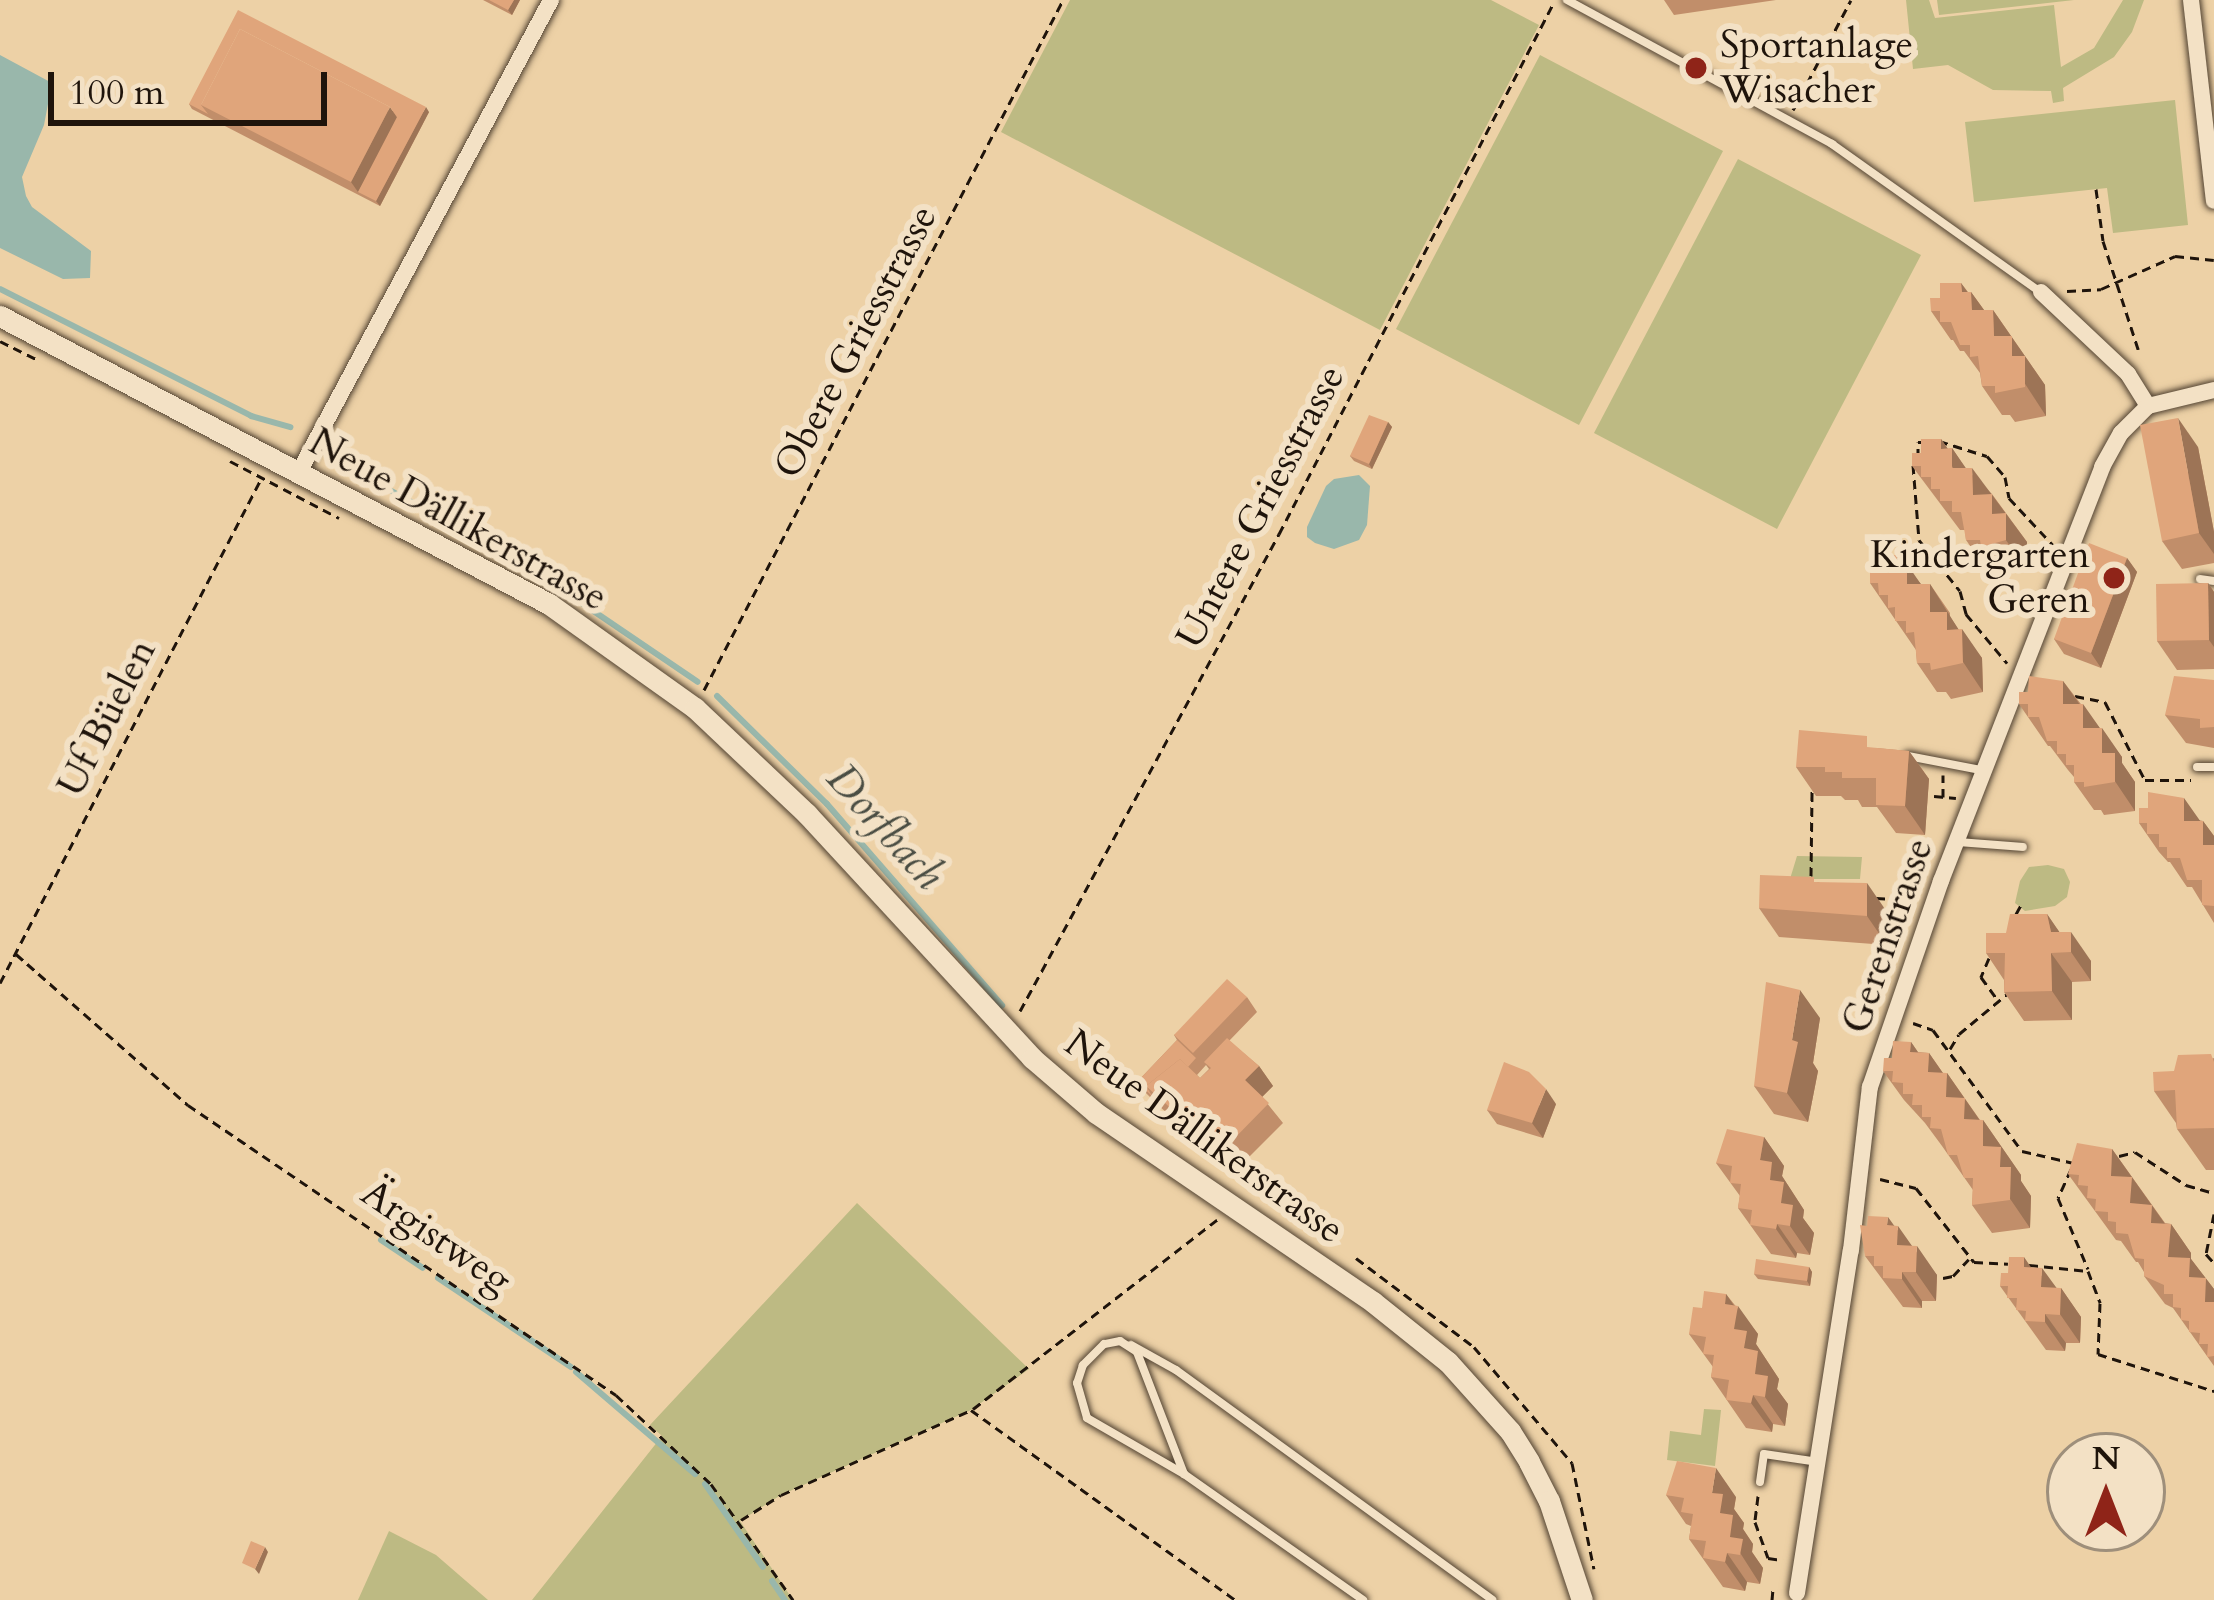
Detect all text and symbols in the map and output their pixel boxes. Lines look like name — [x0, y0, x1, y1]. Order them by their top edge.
place label: Sportanlage Wisacher — [1720, 23, 1913, 114]
scale bar — [54, 48, 333, 122]
marker: Sportanlage Wisacher — [1683, 55, 1709, 81]
text: 100 m — [69, 68, 164, 117]
street label: Obere Griesstrasse — [764, 198, 948, 486]
street label: Untere Griesstrasse — [1167, 358, 1355, 656]
street label: Neue Dällikerstrasse — [301, 419, 615, 621]
place label: Kindergarten Geren — [1870, 533, 2090, 624]
marker: Kindergarten Geren — [2101, 565, 2127, 591]
street label: Uf Büelen — [48, 632, 166, 804]
water label: Dorfbach — [816, 754, 954, 900]
street label: Gerenstrasse — [1833, 832, 1943, 1040]
street label: Neue Dällikerstrasse — [1055, 1020, 1353, 1254]
street label: Ärgistweg — [352, 1170, 520, 1304]
north arrow — [2046, 1432, 2166, 1552]
text: N — [2092, 1436, 2120, 1481]

